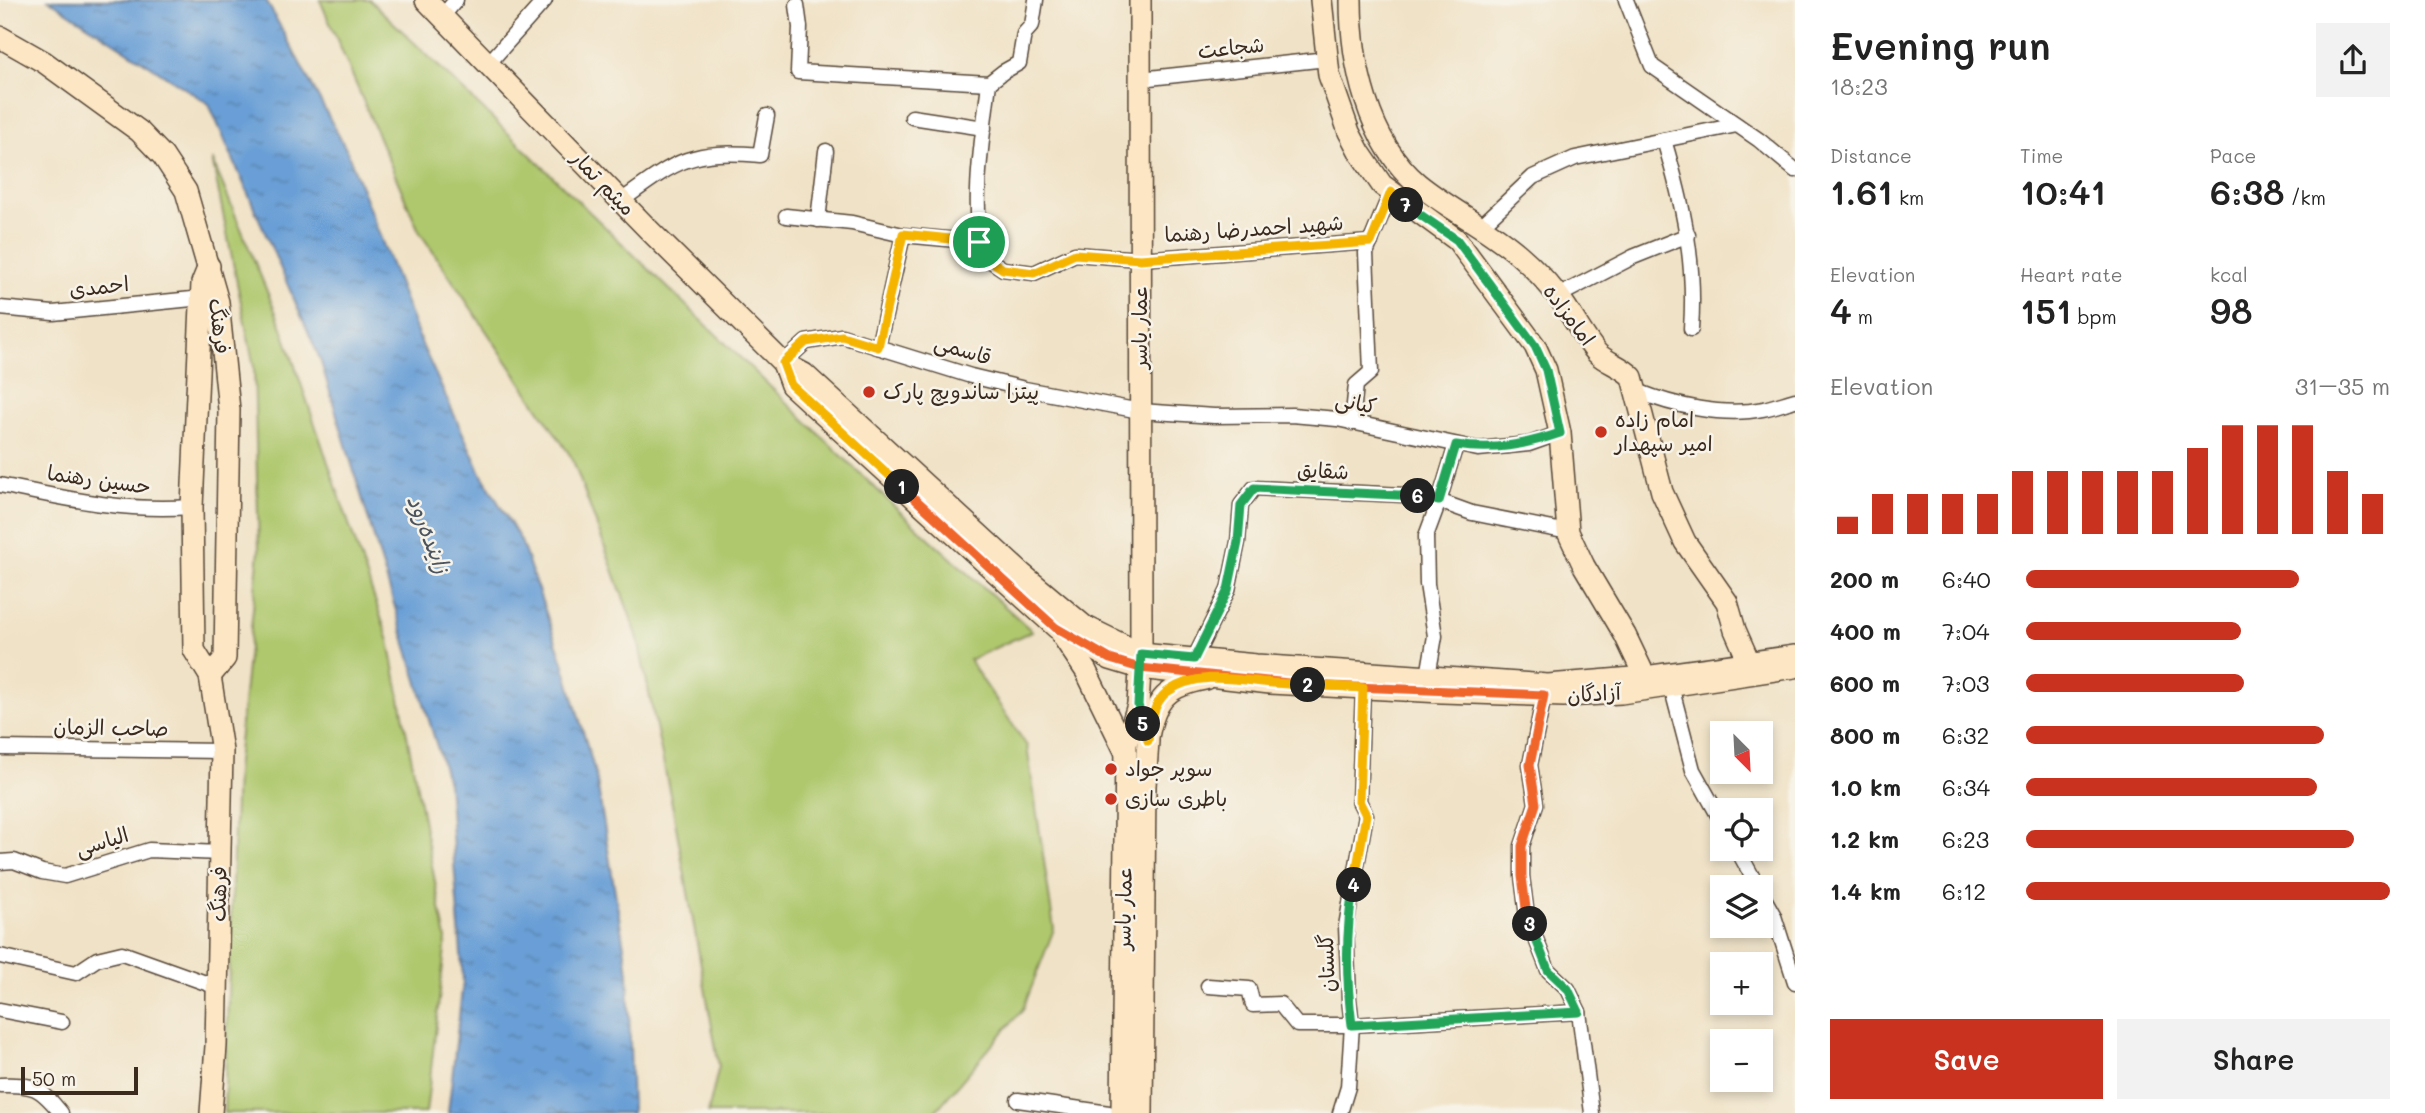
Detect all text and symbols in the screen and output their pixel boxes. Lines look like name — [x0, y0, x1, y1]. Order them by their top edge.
text: Evening run — [1830, 20, 2051, 70]
button: share — [2316, 23, 2390, 97]
street label: شجاعت — [1196, 30, 1266, 63]
text: 18:23 — [1830, 71, 1888, 101]
street label: میثم تمار — [563, 143, 642, 223]
text: Distance — [1830, 143, 1912, 168]
text: Time — [2020, 143, 2063, 168]
text: Pace — [2210, 143, 2256, 168]
text: 1.61 — [1830, 168, 1893, 214]
text: 10:41 — [2020, 168, 2106, 214]
text: 6:38 — [2210, 168, 2285, 214]
text: km — [1893, 185, 1924, 210]
text: /km — [2285, 185, 2326, 210]
pin: 7 — [1388, 188, 1424, 222]
text: 7 — [1400, 192, 1411, 217]
street label: شهید احمدرضا رهنما — [1163, 208, 1344, 247]
pin — [949, 212, 1009, 272]
icon: arrive — [960, 223, 998, 261]
text: Elevation — [1830, 262, 1915, 287]
text: Heart rate — [2020, 262, 2123, 287]
text: kcal — [2210, 262, 2248, 287]
street label: احمدی — [68, 269, 130, 302]
street label: امامزاده — [1538, 278, 1602, 350]
street label: عمار یاسر — [1125, 285, 1152, 371]
text: 4 — [1830, 287, 1852, 333]
text: 151 — [2020, 287, 2072, 333]
text: 98 — [2210, 287, 2252, 333]
street label: فرهنگ — [204, 296, 237, 355]
text: m — [1852, 304, 1873, 329]
text: bpm — [2072, 304, 2117, 329]
street label: قاسمی — [931, 327, 995, 372]
text: Elevation — [1830, 371, 1933, 401]
text: 31–35 m — [2295, 371, 2390, 401]
place label: پیتزا ساندویچ پارک — [883, 377, 1039, 406]
marker: پیتزا ساندویچ پارک — [861, 384, 877, 400]
street label: کیانی — [1333, 384, 1379, 421]
place label: امام زاده امیر سپهدار — [1613, 405, 1713, 457]
marker: امام زاده امیر سپهدار — [1593, 424, 1609, 440]
street label: شقایق — [1297, 455, 1350, 484]
street label: حسین رهنما — [46, 458, 153, 499]
pin: 1 — [884, 470, 920, 504]
text: 1 — [897, 474, 906, 499]
pin: 6 — [1400, 478, 1436, 514]
text: 6 — [1412, 483, 1423, 508]
water label: زاینده‌رود — [401, 490, 459, 577]
text: 200 m — [1830, 564, 1899, 594]
text: 6:40 — [1942, 564, 1991, 594]
text: 400 m — [1830, 616, 1901, 646]
text: 7:04 — [1942, 616, 1990, 646]
pin: 2 — [1290, 668, 1326, 702]
text: 600 m — [1830, 668, 1900, 698]
text: 7:03 — [1942, 668, 1990, 698]
text: 2 — [1302, 672, 1313, 697]
street label: آزادگان — [1566, 678, 1622, 707]
pin: 5 — [1126, 706, 1160, 742]
text: 5 — [1137, 711, 1148, 736]
street label: صاحب الزمان — [53, 712, 169, 742]
text: 800 m — [1830, 720, 1900, 750]
text: 6:32 — [1942, 720, 1989, 750]
north arrow — [1710, 721, 1773, 784]
map controls — [1710, 721, 1773, 1092]
place label: سوپر جواد — [1125, 754, 1213, 782]
marker: سوپر جواد — [1103, 761, 1119, 777]
text: 1.0 km — [1830, 772, 1901, 802]
text: 6:34 — [1942, 772, 1990, 802]
place label: باطری سازی — [1125, 784, 1227, 812]
marker: باطری سازی — [1103, 791, 1119, 807]
button: locate — [1710, 798, 1773, 861]
street label: الیاسی — [72, 820, 132, 863]
text: 1.2 km — [1830, 824, 1899, 854]
text: 6:23 — [1942, 824, 1989, 854]
street label: فرهنگ — [204, 866, 231, 922]
street label: عمار یاسر — [1108, 866, 1137, 952]
pin: 4 — [1336, 868, 1372, 903]
text: 4 — [1347, 872, 1360, 897]
button: layers — [1710, 875, 1773, 938]
text: 1.4 km — [1830, 876, 1901, 906]
text: 6:12 — [1942, 876, 1986, 906]
pin: 3 — [1512, 906, 1548, 942]
text: 3 — [1524, 911, 1535, 936]
street label: گلستان — [1311, 933, 1340, 993]
button: + — [1710, 952, 1773, 1015]
button: Save — [1830, 1019, 2103, 1099]
button: Share — [2117, 1019, 2390, 1099]
button: − — [1710, 1029, 1773, 1092]
scale bar — [21, 1064, 138, 1096]
text: 50 m — [32, 1066, 76, 1091]

